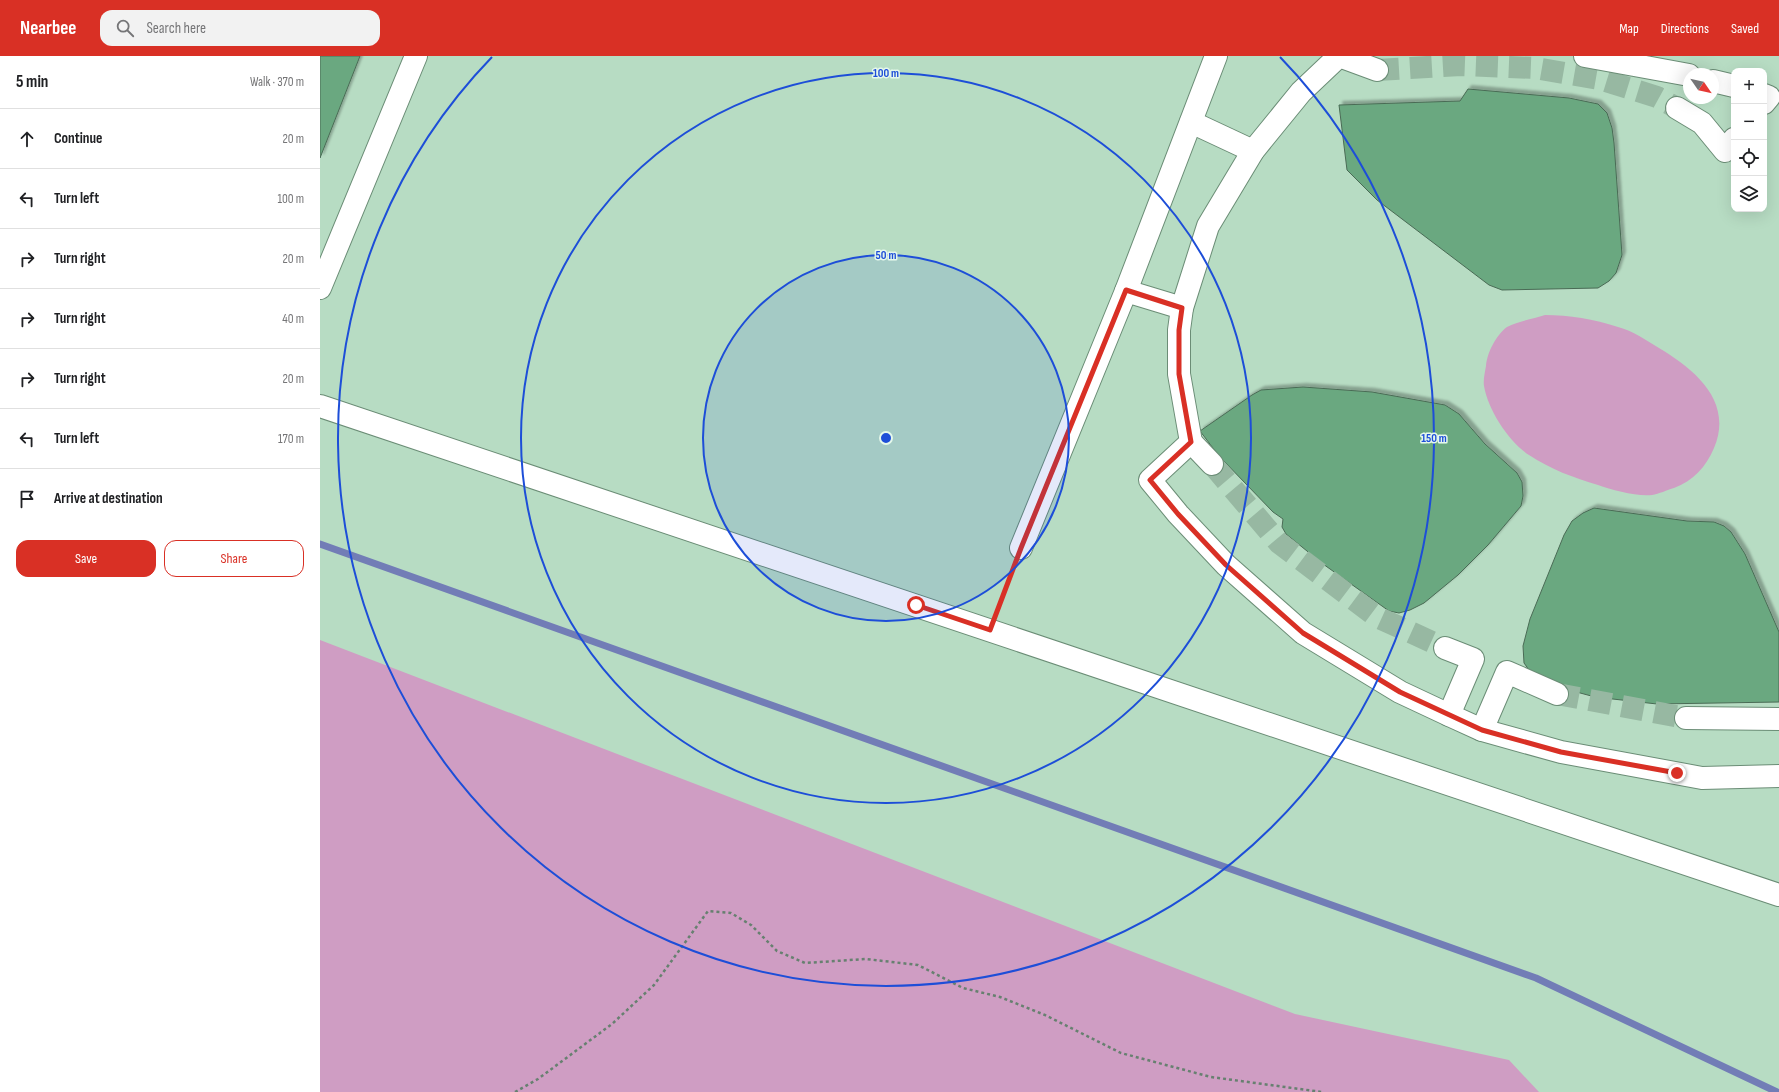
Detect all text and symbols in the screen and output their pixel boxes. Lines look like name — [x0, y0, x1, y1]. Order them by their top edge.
search box — [100, 10, 380, 46]
text: Nearbee — [20, 17, 76, 40]
icon: search — [114, 17, 136, 39]
text: Search here — [146, 19, 206, 38]
text: Map — [1619, 20, 1639, 37]
text: Directions — [1661, 20, 1709, 37]
text: Saved — [1731, 20, 1759, 37]
text: 100 m — [873, 66, 899, 81]
north arrow — [1683, 68, 1719, 104]
map controls — [1731, 68, 1767, 212]
button: + — [1731, 68, 1767, 104]
text: 5 min — [16, 72, 48, 92]
text: Walk · 370 m — [250, 74, 304, 90]
button: − — [1731, 104, 1767, 140]
icon: ahead — [16, 128, 38, 150]
text: Continue — [54, 129, 103, 148]
text: 20 m — [282, 131, 304, 147]
button: locate — [1731, 140, 1767, 176]
button: layers — [1731, 176, 1767, 212]
icon: left — [16, 188, 38, 210]
text: Turn left — [54, 189, 99, 208]
text: 100 m — [277, 191, 304, 207]
icon: right — [16, 248, 38, 270]
text: 50 m — [876, 248, 896, 263]
text: Turn right — [54, 249, 106, 268]
text: 20 m — [282, 251, 304, 267]
icon: right — [16, 308, 38, 330]
text: Turn right — [54, 309, 106, 328]
text: 40 m — [282, 311, 304, 327]
icon: right — [16, 368, 38, 390]
text: Turn right — [54, 369, 106, 388]
text: 20 m — [282, 371, 304, 387]
icon: left — [16, 428, 38, 450]
text: Turn left — [54, 429, 99, 448]
text: 170 m — [278, 431, 304, 447]
centre of rings — [879, 431, 893, 445]
text: 150 m — [1421, 431, 1447, 446]
icon: arrive — [16, 488, 38, 510]
text: Arrive at destination — [54, 489, 163, 508]
button: Save — [16, 540, 156, 577]
button: Share — [164, 540, 304, 577]
route start — [907, 596, 925, 614]
route end — [1668, 764, 1686, 782]

